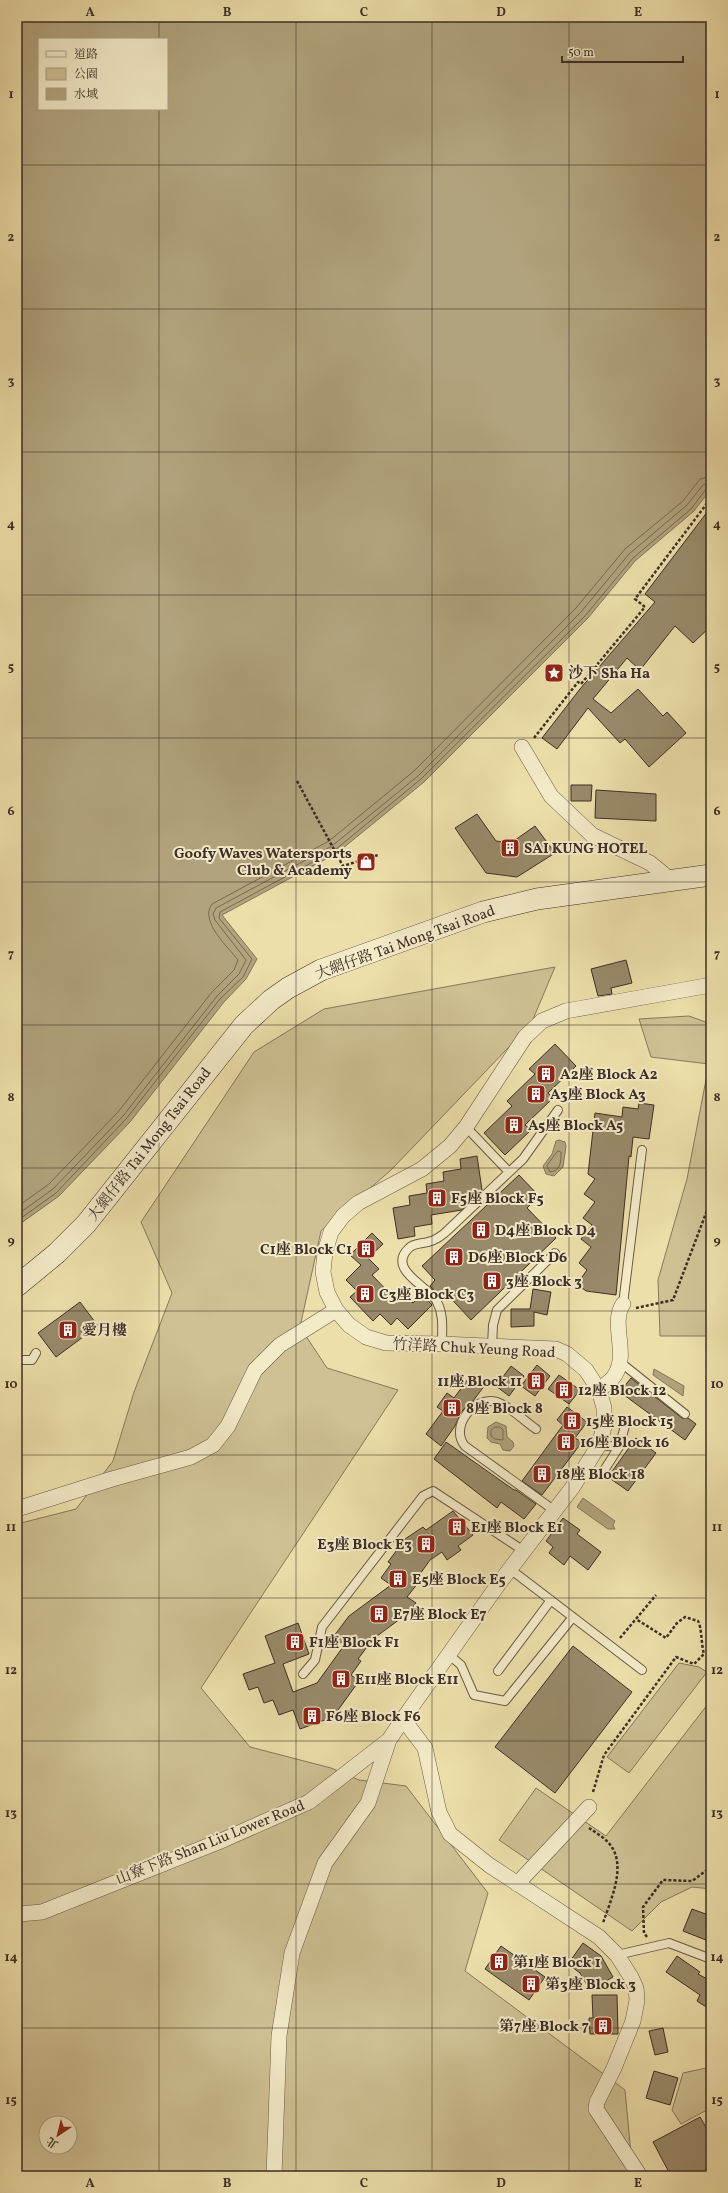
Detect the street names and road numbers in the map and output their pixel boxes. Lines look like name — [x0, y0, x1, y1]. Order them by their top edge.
street label: 大網仔路 Tai Mong Tsai Road — [313, 901, 498, 986]
street label: 大網仔路 Tai Mong Tsai Road — [83, 1064, 217, 1226]
street label: 竹洋路 Chuk Yeung Road — [392, 1335, 556, 1364]
street label: 山寮下路 Shan Liu Lower Road — [113, 1796, 308, 1891]

